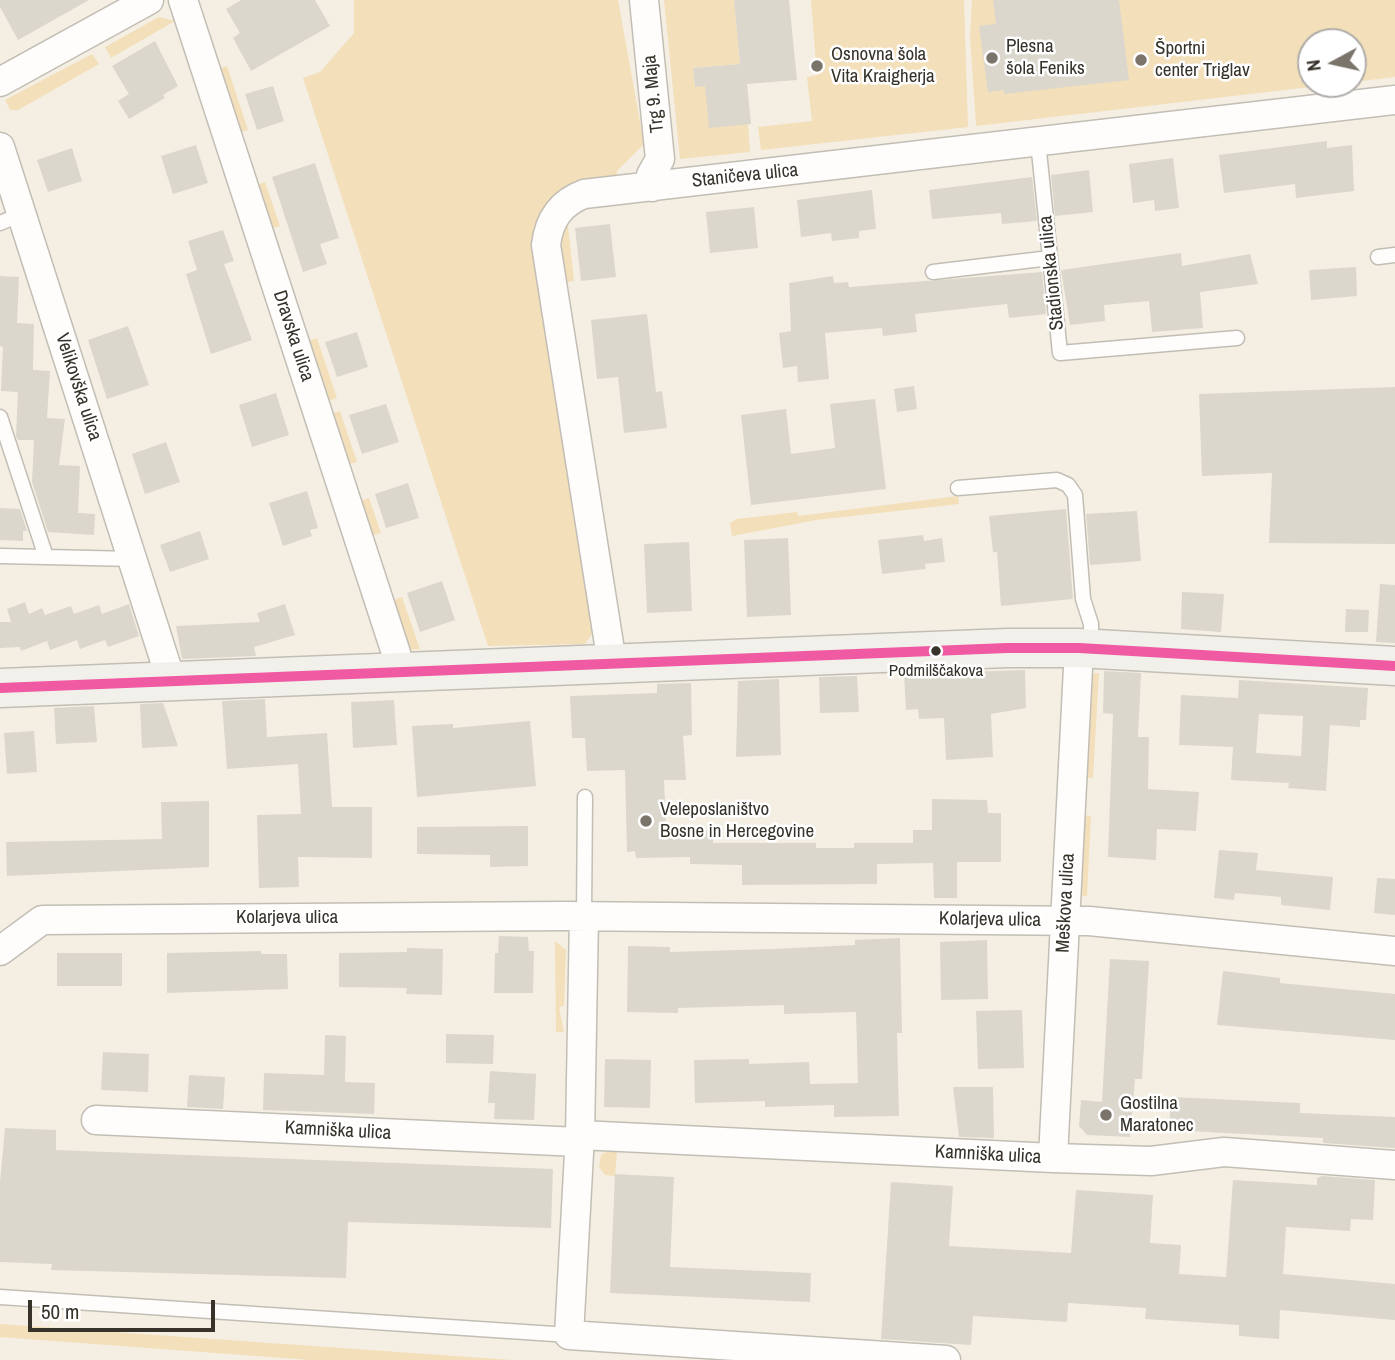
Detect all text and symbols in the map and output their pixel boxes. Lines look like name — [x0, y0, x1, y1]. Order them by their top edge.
north arrow — [1297, 28, 1367, 98]
place label: Plesna šola Feniks — [1006, 36, 1085, 80]
place label: Športni center Triglav — [1155, 38, 1250, 82]
place label: Osnovna šola Vita Kraigherja — [831, 44, 935, 88]
marker: Plesna šola Feniks — [984, 50, 1000, 66]
marker: Športni center Triglav — [1133, 52, 1149, 68]
street label: Trg 9. Maja — [639, 54, 669, 134]
marker: Osnovna šola Vita Kraigherja — [809, 58, 825, 74]
text: N — [1300, 58, 1327, 73]
street label: Staničeva ulica — [691, 159, 799, 193]
street label: Stadionska ulica — [1035, 215, 1069, 331]
street label: Dravska ulica — [268, 288, 318, 384]
street label: Velikovška ulica — [50, 330, 106, 444]
marker: Podmilščakova — [929, 644, 943, 658]
place label: Podmilščakova — [889, 661, 983, 681]
place label: Veleposlaništvo Bosne in Hercegovine — [660, 799, 814, 843]
marker: Veleposlaništvo Bosne in Hercegovine — [638, 813, 654, 829]
street label: Meškova ulica — [1052, 853, 1080, 953]
street label: Kolarjeva ulica — [236, 907, 338, 929]
street label: Kolarjeva ulica — [939, 908, 1041, 932]
place label: Gostilna Maratonec — [1120, 1093, 1194, 1137]
marker: Gostilna Maratonec — [1098, 1107, 1114, 1123]
street label: Kamniška ulica — [284, 1117, 392, 1145]
street label: Kamniška ulica — [934, 1141, 1042, 1169]
scale bar — [32, 1286, 219, 1330]
text: 50 m — [41, 1297, 79, 1326]

